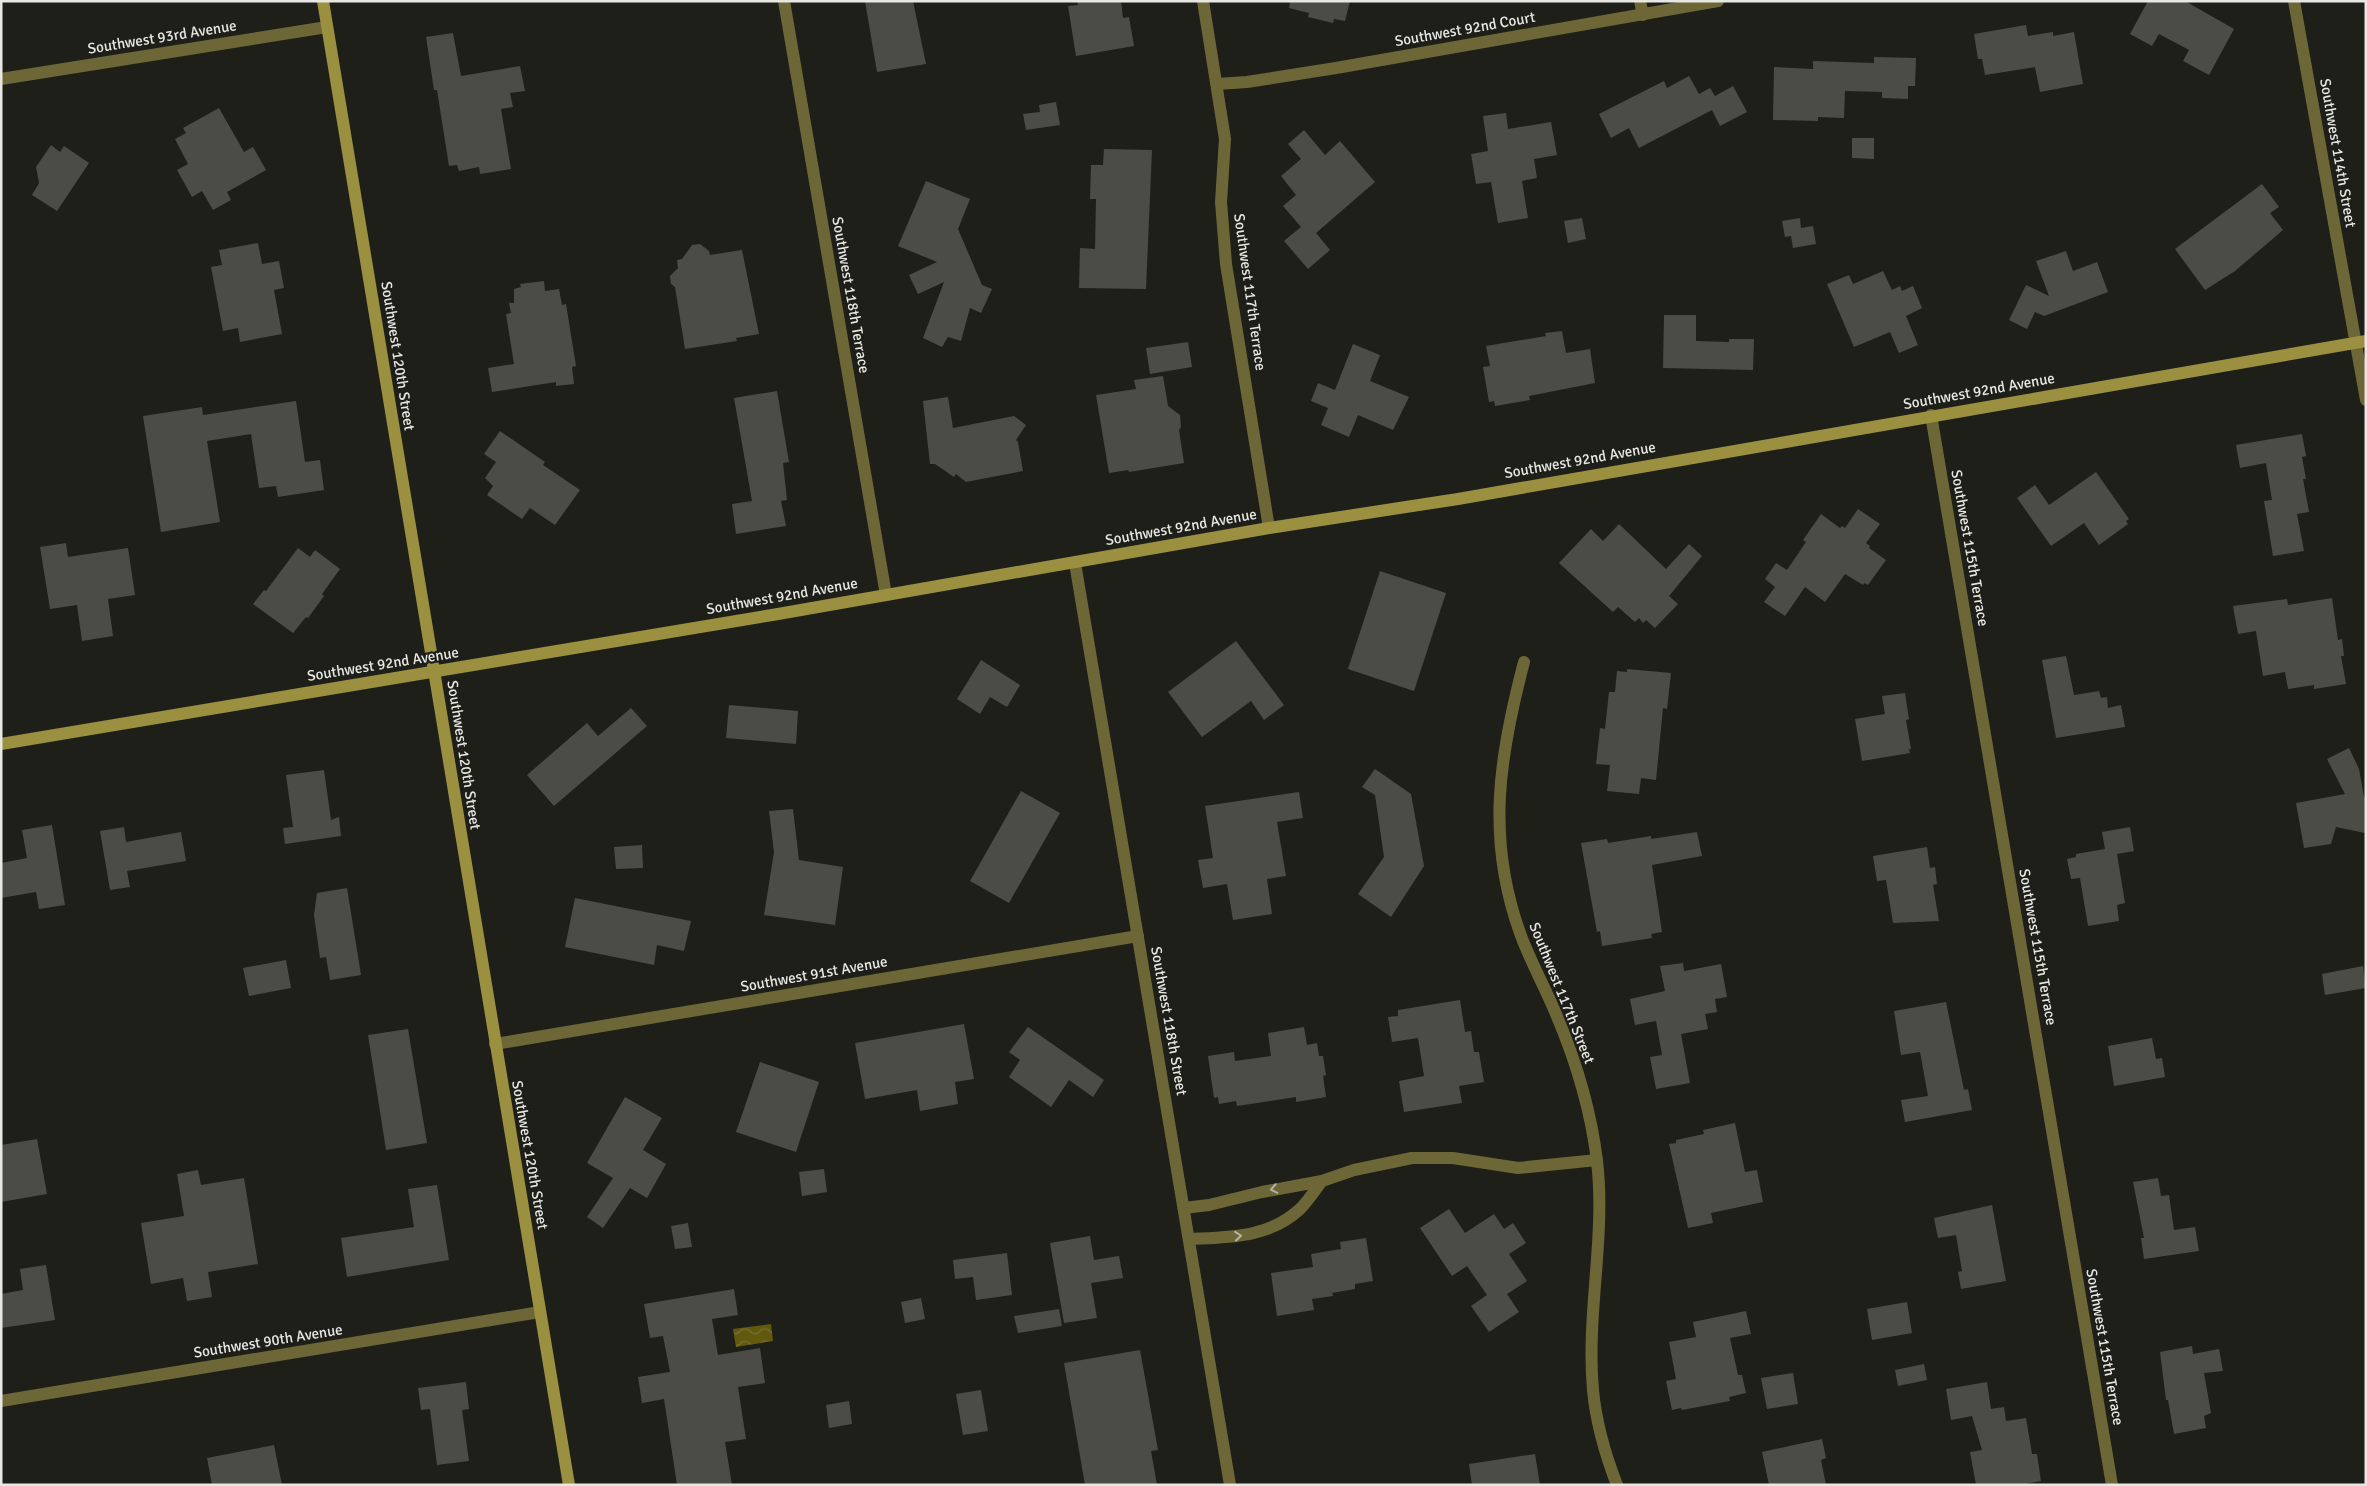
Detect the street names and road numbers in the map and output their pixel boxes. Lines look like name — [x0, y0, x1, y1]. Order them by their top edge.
street label: Southwest 92nd Court — [1393, 8, 1537, 50]
street label: Southwest 93rd Avenue — [86, 16, 238, 58]
street label: Southwest 114th Street — [2316, 77, 2360, 229]
street label: Southwest 117th Terrace — [1230, 212, 1270, 372]
street label: Southwest 118th Terrace — [828, 215, 874, 375]
street label: Southwest 120th Street — [377, 280, 419, 432]
street label: Southwest 92nd Avenue — [1902, 369, 2056, 413]
street label: Southwest 92nd Avenue — [1503, 438, 1657, 482]
street label: Southwest 115th Terrace — [1947, 468, 1993, 628]
street label: Southwest 92nd Avenue — [1104, 505, 1258, 549]
street label: Southwest 92nd Avenue — [705, 574, 859, 618]
street label: Southwest 92nd Avenue — [306, 643, 460, 685]
street label: Southwest 120th Street — [443, 679, 485, 831]
street label: Southwest 115th Terrace — [2015, 867, 2061, 1027]
street label: Southwest 117th Street — [1525, 920, 1599, 1066]
street label: Southwest 118th Street — [1147, 945, 1191, 1097]
street label: Southwest 91st Avenue — [739, 952, 889, 996]
street label: Southwest 120th Street — [508, 1079, 552, 1231]
street label: Southwest 115th Terrace — [2082, 1267, 2128, 1427]
street label: Southwest 90th Avenue — [192, 1320, 344, 1362]

